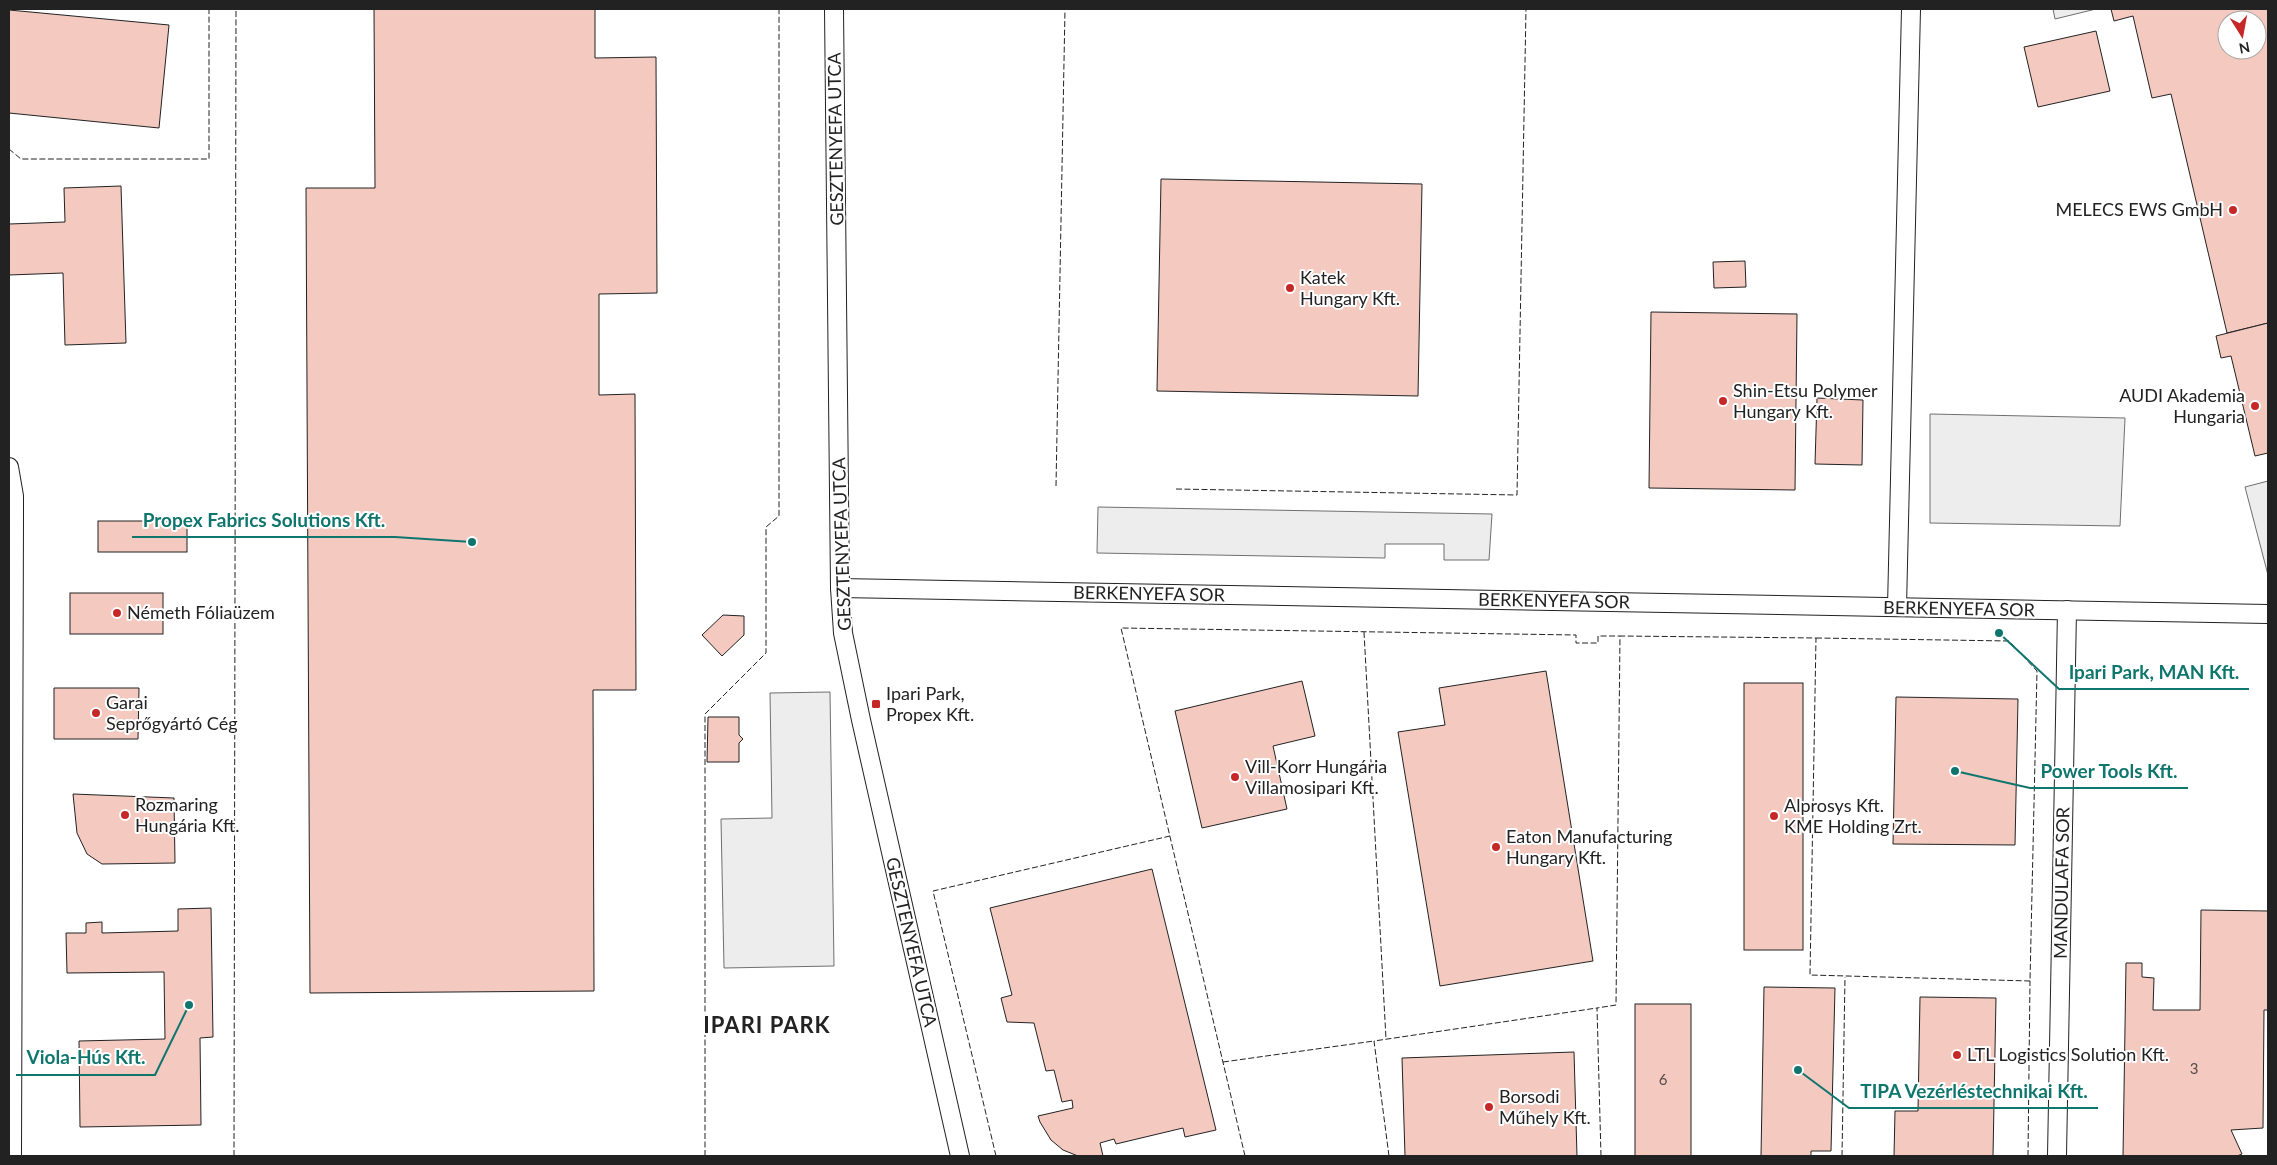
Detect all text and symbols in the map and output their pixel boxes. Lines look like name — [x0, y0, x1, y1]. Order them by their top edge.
north arrow — [2217, 10, 2267, 60]
text: N — [2238, 39, 2251, 58]
street label: GESZTENYEFA UTCA — [822, 51, 848, 226]
place label: MELECS EWS GmbH — [2055, 198, 2223, 220]
marker: MELECS EWS GmbH — [2227, 204, 2239, 216]
place label: Katek Hungary Kft. — [1300, 266, 1400, 309]
marker: Katek Hungary Kft. — [1284, 282, 1296, 294]
place label: Shin-Etsu Polymer Hungary Kft. — [1733, 379, 1878, 422]
place label: AUDI Akademia Hungaria — [2119, 384, 2245, 427]
marker: Shin-Etsu Polymer Hungary Kft. — [1717, 395, 1729, 407]
marker: AUDI Akademia Hungaria — [2249, 400, 2261, 412]
street label: GESZTENYEFA UTCA — [827, 456, 855, 631]
callout: Propex Fabrics Solutions Kft. — [132, 503, 395, 537]
text: Propex Fabrics Solutions Kft. — [143, 508, 385, 531]
street label: BERKENYEFA SOR — [1073, 581, 1226, 605]
street label: BERKENYEFA SOR — [1478, 588, 1631, 612]
street label: BERKENYEFA SOR — [1883, 596, 2036, 620]
place label: Németh Fóliaüzem — [127, 601, 275, 623]
marker: Németh Fóliaüzem — [111, 607, 123, 619]
callout: Ipari Park, MAN Kft. — [2059, 655, 2249, 689]
text: Ipari Park, MAN Kft. — [2069, 660, 2239, 683]
place label: Ipari Park, Propex Kft. — [886, 682, 974, 725]
place label: Garai Seprőgyártó Cég — [106, 691, 238, 734]
marker: Ipari Park, Propex Kft. — [870, 698, 882, 710]
marker: Garai Seprőgyártó Cég — [90, 707, 102, 719]
callout: Power Tools Kft. — [2030, 754, 2188, 788]
place label: Vill-Korr Hungária Villamosipari Kft. — [1245, 755, 1387, 798]
text: Power Tools Kft. — [2040, 759, 2178, 782]
marker: Vill-Korr Hungária Villamosipari Kft. — [1229, 771, 1241, 783]
place label: Rozmaring Hungária Kft. — [135, 793, 239, 836]
place label: Alprosys Kft. KME Holding Zrt. — [1784, 794, 1922, 837]
street label: MANDULAFA SOR — [2049, 806, 2073, 959]
marker: Rozmaring Hungária Kft. — [119, 809, 131, 821]
marker: Alprosys Kft. KME Holding Zrt. — [1768, 810, 1780, 822]
place label: Eaton Manufacturing Hungary Kft. — [1506, 825, 1672, 868]
marker: Eaton Manufacturing Hungary Kft. — [1490, 841, 1502, 853]
street label: GESZTENYEFA UTCA — [882, 855, 942, 1030]
district label: IPARI PARK — [703, 1011, 831, 1038]
callout: Viola-Hús Kft. — [16, 1041, 155, 1075]
place label: LTL Logistics Solution Kft. — [1967, 1043, 2169, 1065]
text: Viola-Hús Kft. — [26, 1045, 146, 1068]
marker: LTL Logistics Solution Kft. — [1951, 1049, 1963, 1061]
house number: 3 — [2190, 1059, 2198, 1077]
house number: 6 — [1659, 1070, 1668, 1088]
callout: TIPA Vezérléstechnikai Kft. — [1849, 1074, 2098, 1108]
text: TIPA Vezérléstechnikai Kft. — [1860, 1079, 2088, 1102]
place label: Borsodi Műhely Kft. — [1499, 1085, 1591, 1128]
marker: Borsodi Műhely Kft. — [1483, 1101, 1495, 1113]

